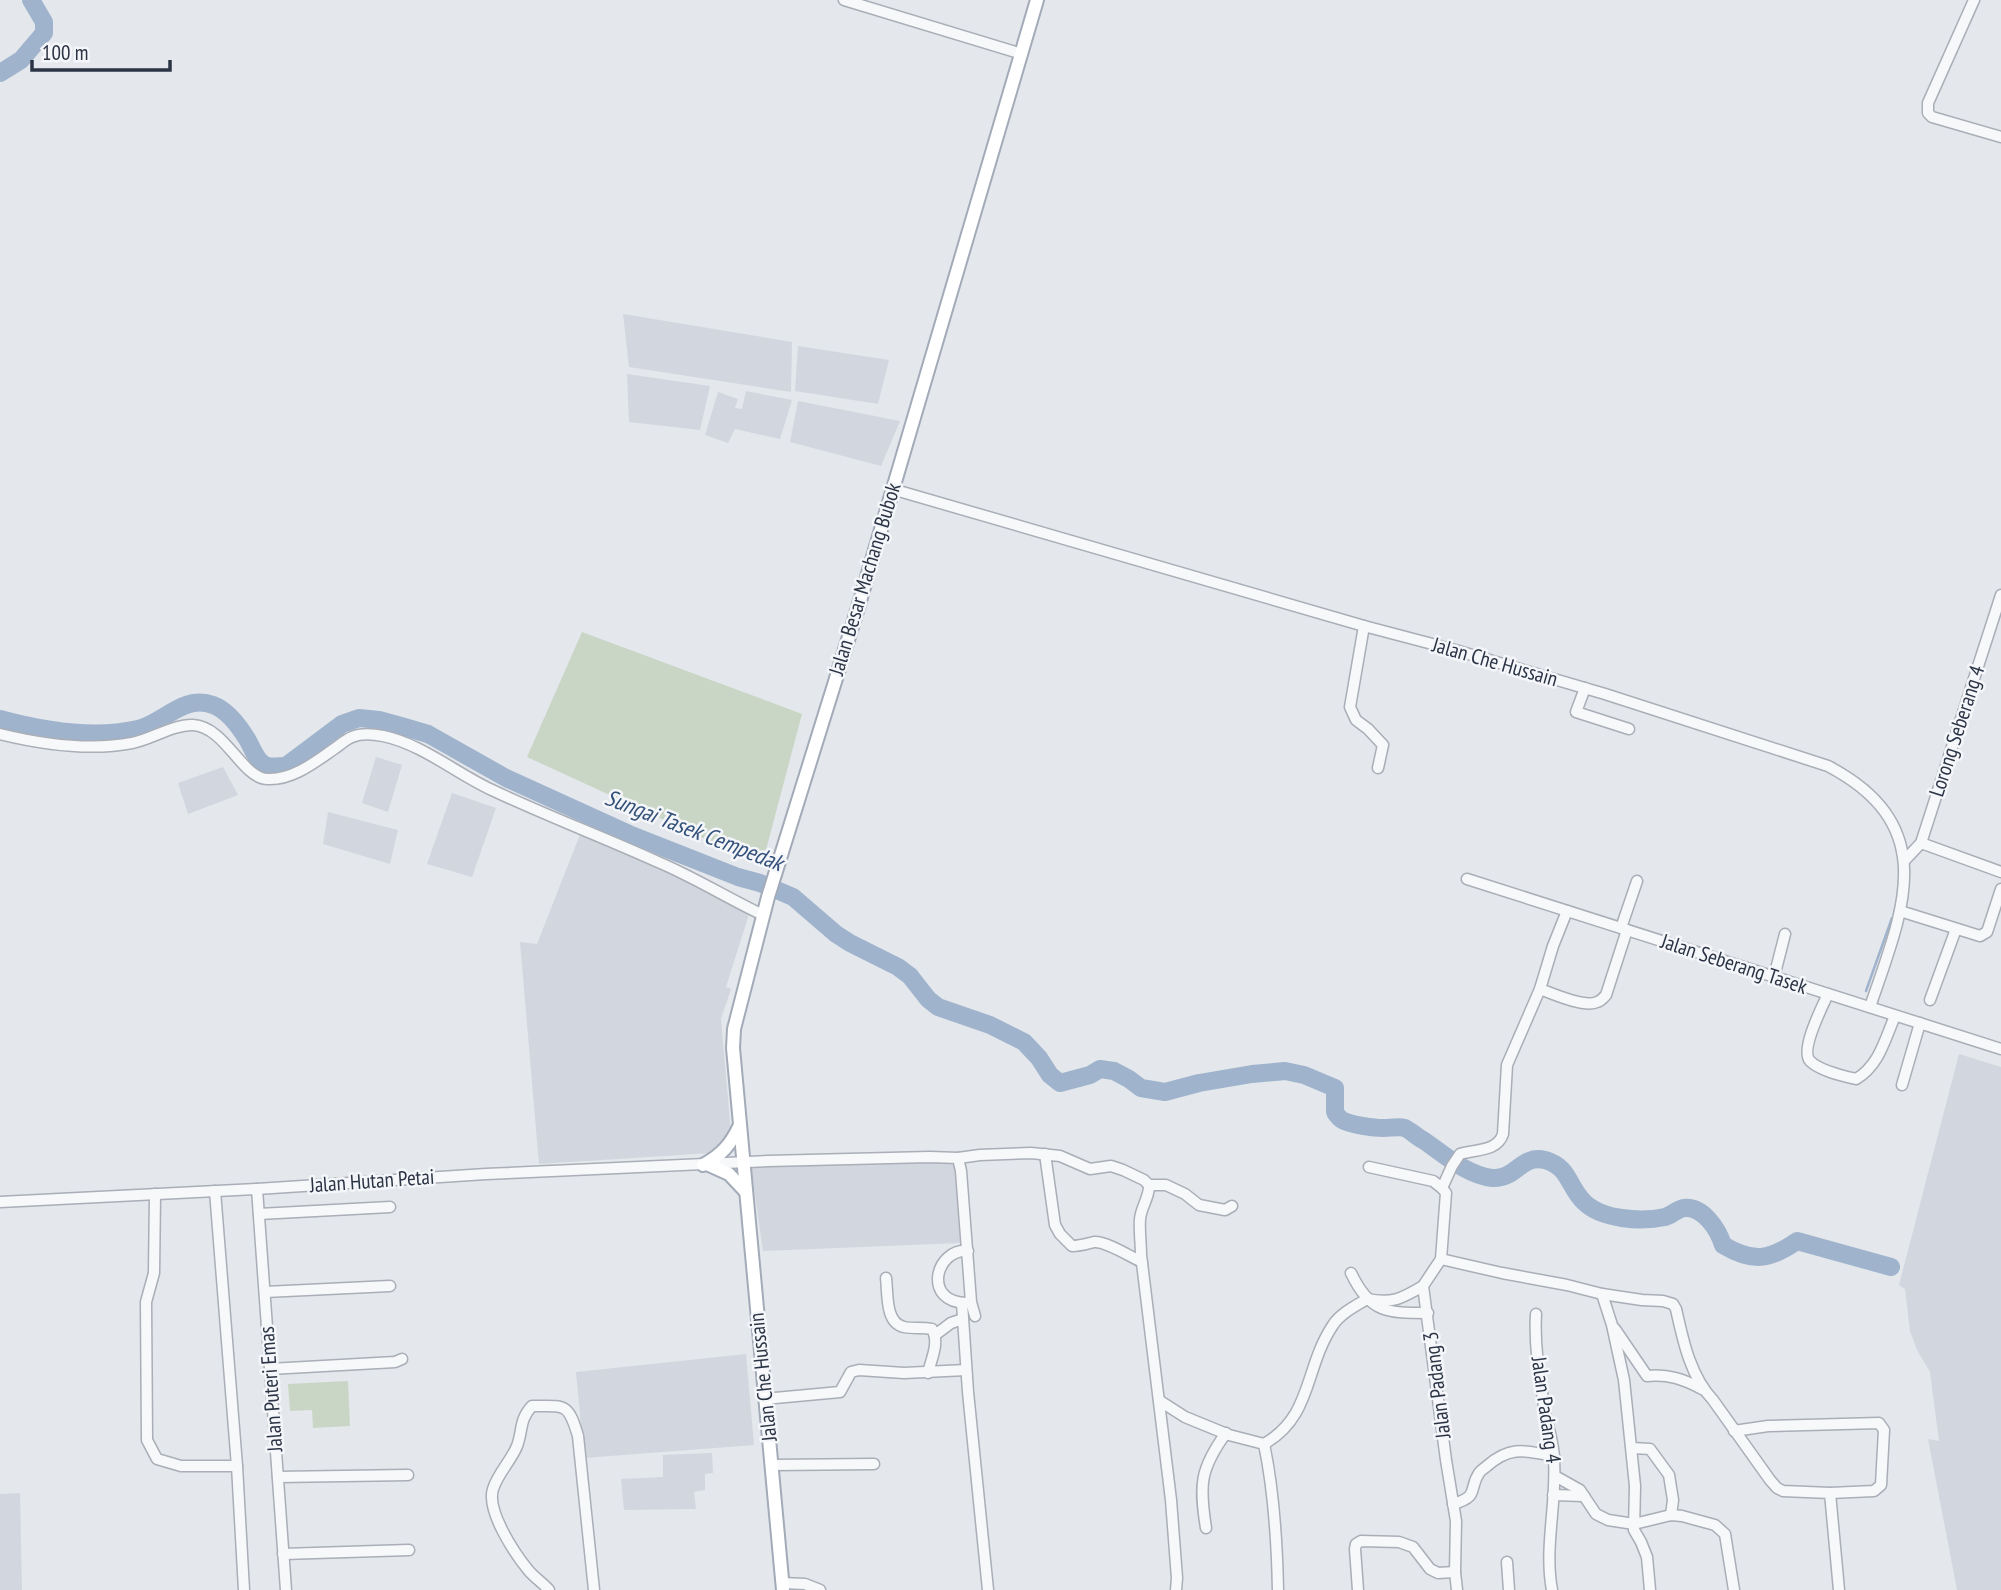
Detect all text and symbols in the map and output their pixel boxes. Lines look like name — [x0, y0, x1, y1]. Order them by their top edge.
scale bar — [32, 28, 170, 72]
text: 100 m — [42, 39, 88, 66]
street label: Jalan Besar Machang Bubok — [822, 479, 907, 679]
street label: Jalan Che Hussain — [1428, 630, 1561, 692]
street label: Lorong Seberang 4 — [1923, 661, 1991, 800]
water label: Sungai Tasek Cempedak — [601, 782, 790, 878]
street label: Jalan Seberang Tasek — [1657, 927, 1811, 1000]
street label: Jalan Hutan Petai — [308, 1163, 435, 1198]
street label: Jalan Che Hussain — [742, 1311, 783, 1444]
street label: Jalan Puteri Emas — [253, 1325, 288, 1454]
street label: Jalan Padang 3 — [1417, 1330, 1457, 1441]
street label: Jalan Padang 4 — [1526, 1354, 1567, 1466]

